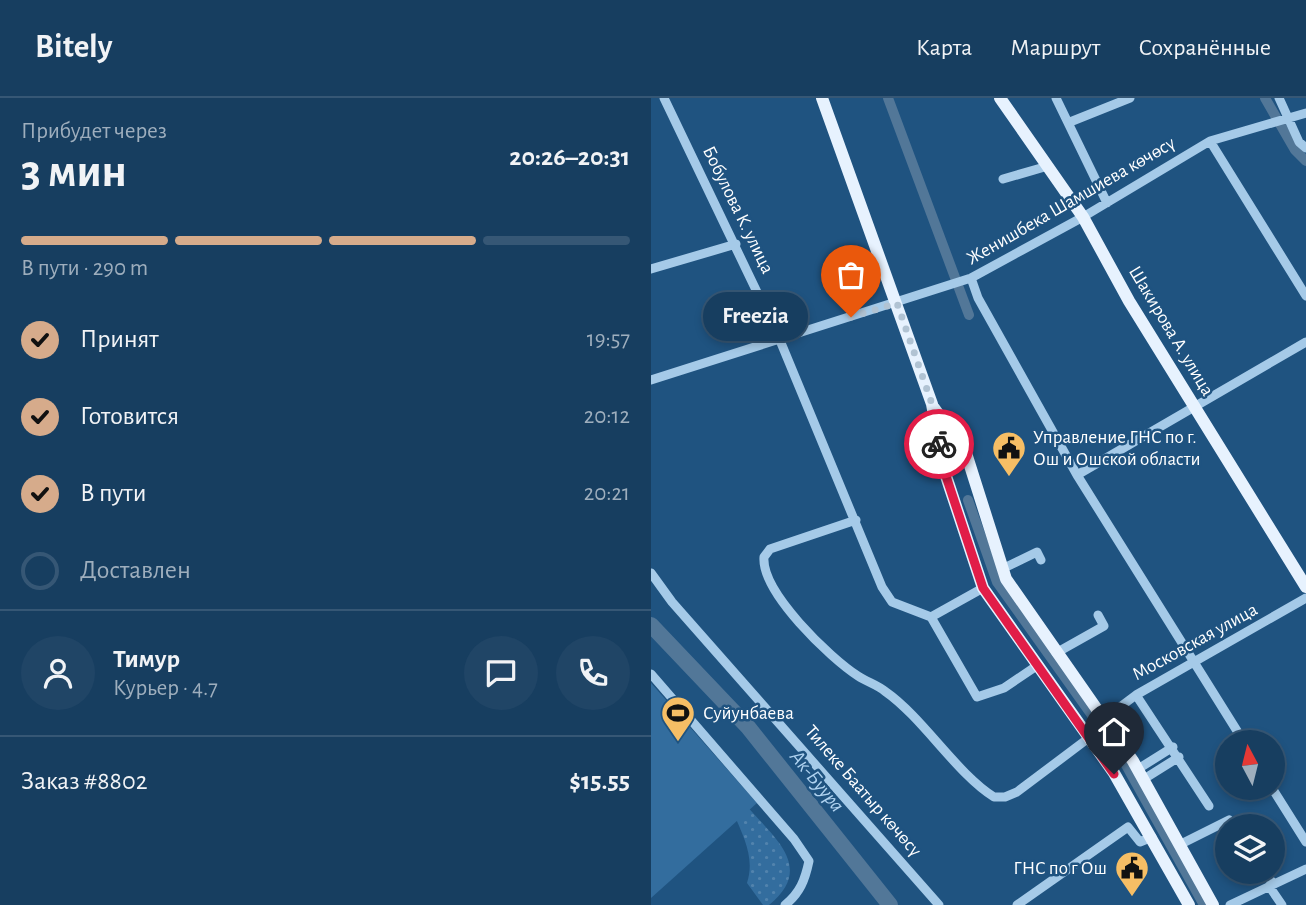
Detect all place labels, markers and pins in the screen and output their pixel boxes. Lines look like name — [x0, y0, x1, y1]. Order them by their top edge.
pin — [821, 245, 881, 317]
callout: Freezia — [704, 292, 809, 342]
place label: Управление ГНС по г. Ош и Ошской области — [1033, 428, 1201, 469]
public building icon: Управление ГНС по г. Ош и Ошской области — [990, 429, 1028, 478]
sports icon: Суйунбаева — [659, 694, 697, 743]
pin — [1084, 702, 1144, 774]
place label: Суйунбаева — [703, 704, 794, 723]
public building icon: ГНС по г Ош — [1113, 849, 1151, 898]
place label: ГНС по г Ош — [1013, 859, 1107, 878]

